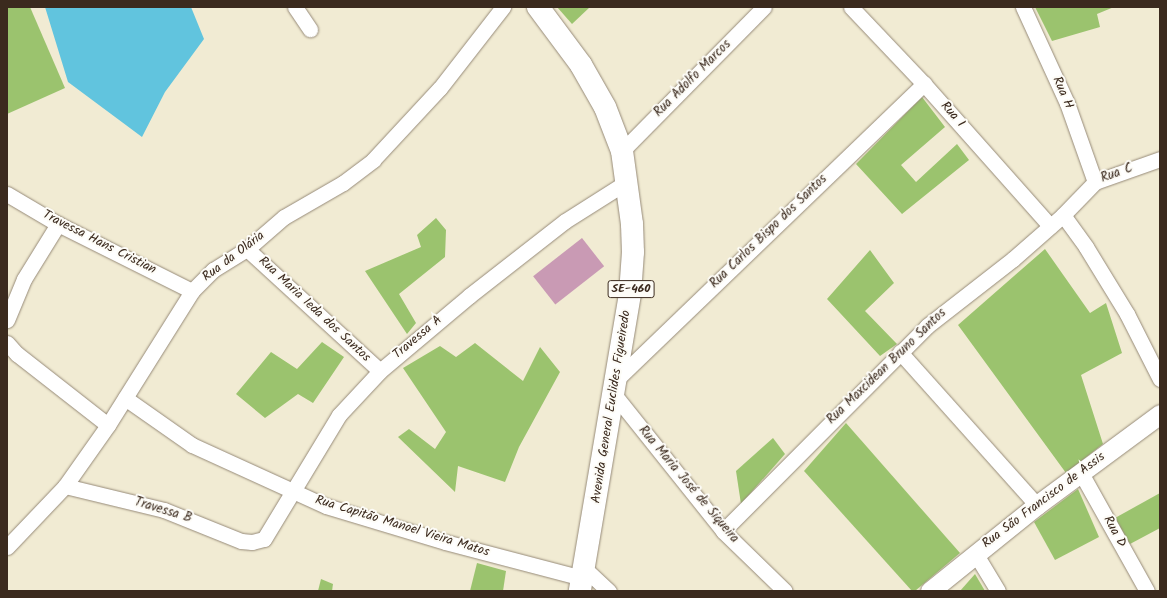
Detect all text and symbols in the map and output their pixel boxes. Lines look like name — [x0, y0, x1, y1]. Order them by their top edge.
street label: Rua Adolfo Marcos — [651, 37, 735, 121]
street label: Rua H — [1048, 74, 1076, 112]
street label: Rua I — [937, 99, 967, 131]
street label: Rua C — [1099, 161, 1135, 187]
street label: Rua Carlos Bispo dos Santos — [707, 172, 831, 292]
street label: Travessa Hans Cristian — [40, 208, 158, 278]
street label: Rua da Olária — [200, 229, 268, 285]
street label: Rua Maria Ieda dos Santos — [255, 254, 373, 366]
road number: SE-460 — [607, 279, 655, 299]
street label: Rua Maxcidean Bruno Santos — [824, 306, 950, 428]
street label: Avenida General Euclides Figueiredo — [589, 309, 635, 505]
street label: Travessa A — [390, 313, 446, 363]
street label: Rua Maria José de Siqueira — [634, 423, 742, 547]
street label: Rua São Francisco de Assis — [979, 450, 1109, 552]
street label: Rua Capitão Manoel Vieira Matos — [313, 493, 491, 561]
street label: Travessa B — [132, 495, 194, 527]
street label: Rua D — [1099, 514, 1129, 550]

